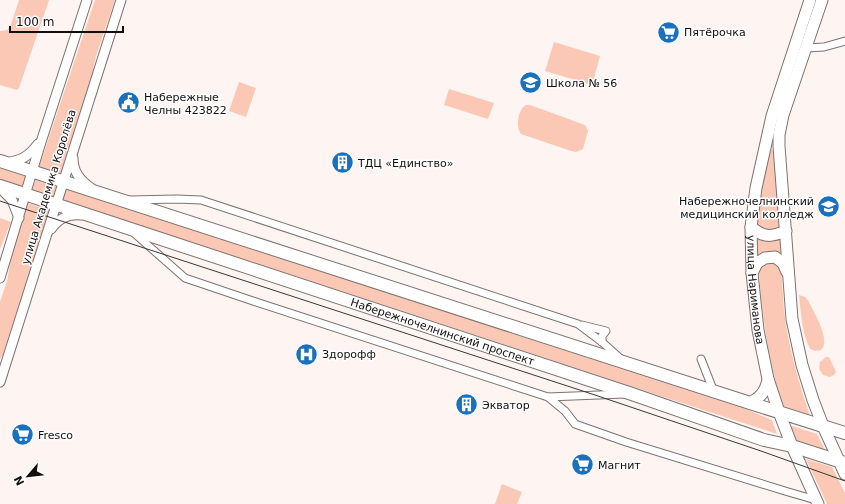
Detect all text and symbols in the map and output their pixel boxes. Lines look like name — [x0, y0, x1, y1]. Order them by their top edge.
scale bar — [10, 8, 123, 34]
text: 100 m — [16, 15, 54, 29]
supermarket icon: Пятёрочка — [655, 19, 681, 45]
place label: Пятёрочка — [684, 26, 746, 39]
school or university icon: Школа № 56 — [518, 70, 544, 96]
place label: Школа № 56 — [546, 77, 617, 90]
public building icon: Набережные Челны 423822 — [115, 90, 141, 116]
place label: Набережные Челны 423822 — [144, 91, 227, 117]
street label: улица Академика Королёва — [19, 108, 79, 266]
building icon: ТДЦ «Единство» — [330, 150, 356, 176]
place label: ТДЦ «Единство» — [357, 157, 453, 170]
school or university icon: Набережночелнинский медицинский колледж — [816, 194, 842, 220]
place label: Набережночелнинский медицинский колледж — [679, 195, 814, 221]
street label: улица Нариманова — [745, 235, 767, 345]
street label: Набережночелнинский проспект — [349, 295, 537, 368]
hospital icon: Здорофф — [293, 341, 319, 367]
place label: Здорофф — [322, 348, 376, 361]
building icon: Экватор — [454, 392, 480, 418]
place label: Экватор — [482, 399, 530, 412]
supermarket icon: Fresco — [10, 422, 36, 448]
place label: Fresco — [38, 429, 73, 442]
supermarket icon: Магнит — [570, 452, 596, 478]
north arrow — [8, 456, 48, 496]
place label: Магнит — [598, 459, 641, 472]
text: N — [12, 473, 28, 488]

